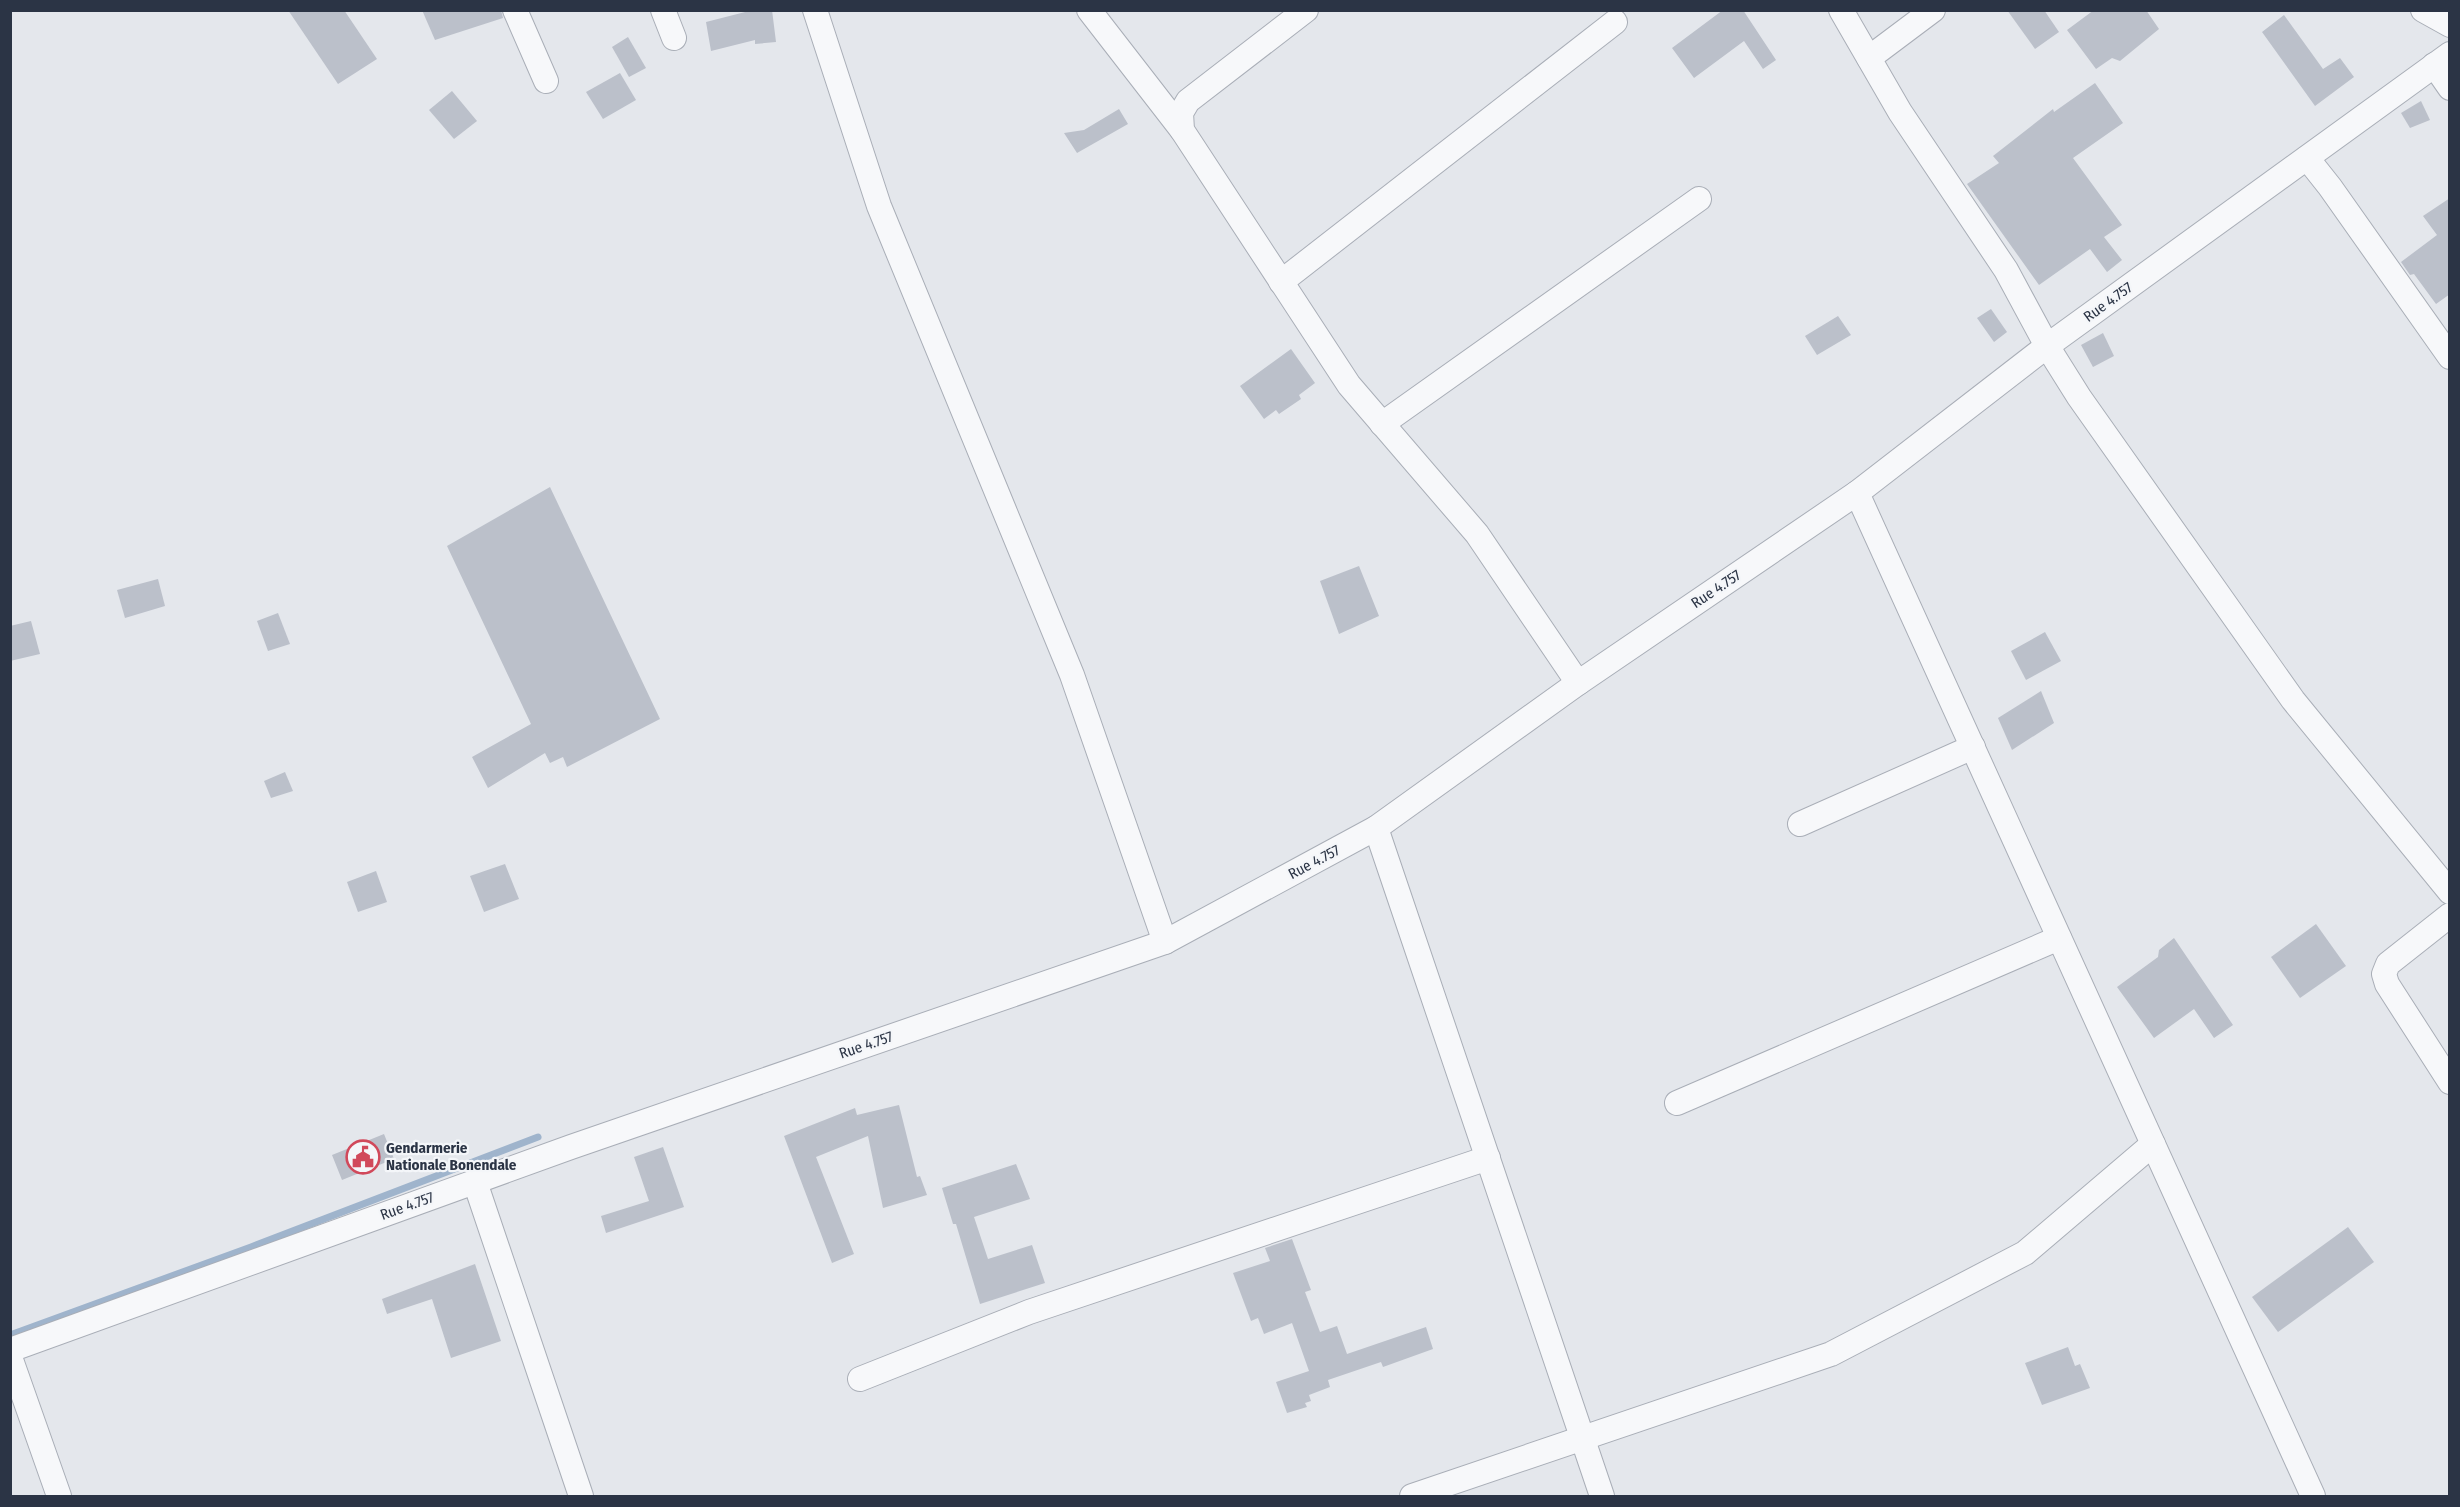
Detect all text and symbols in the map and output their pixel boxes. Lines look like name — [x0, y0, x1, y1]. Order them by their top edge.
street label: Rue 4.757 — [2080, 278, 2136, 326]
street label: Rue 4.757 — [1688, 566, 1744, 612]
street label: Rue 4.757 — [1285, 841, 1343, 883]
street label: Rue 4.757 — [837, 1027, 895, 1063]
public building icon: Gendarmerie Nationale Bonendale — [345, 1139, 381, 1175]
place label: Gendarmerie Nationale Bonendale — [386, 1139, 517, 1174]
street label: Rue 4.757 — [378, 1188, 436, 1224]

